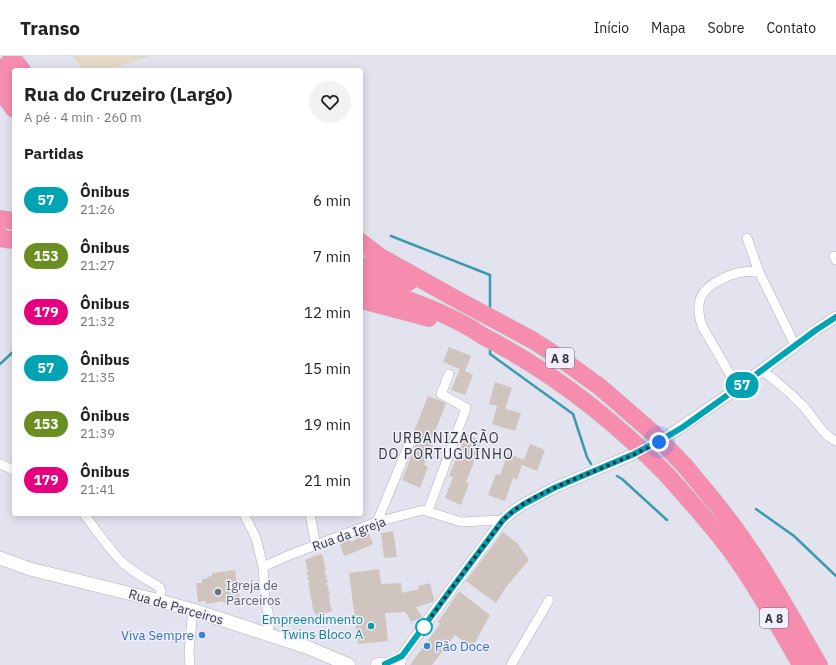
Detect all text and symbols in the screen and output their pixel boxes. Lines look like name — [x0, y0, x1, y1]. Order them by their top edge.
text: Transo — [20, 16, 80, 40]
text: Início — [594, 19, 629, 37]
text: Mapa — [651, 19, 686, 37]
text: Sobre — [708, 19, 744, 37]
text: Contato — [766, 19, 816, 37]
button: heart — [309, 81, 351, 123]
text: Rua do Cruzeiro (Largo) — [24, 82, 232, 106]
text: A pé · 4 min · 260 m — [24, 109, 142, 126]
text: Partidas — [24, 144, 84, 163]
text: Ônibus — [80, 182, 130, 201]
text: 57 — [38, 191, 54, 209]
text: 6 min — [313, 191, 351, 210]
text: 21:26 — [80, 201, 115, 218]
text: Ônibus — [80, 238, 130, 257]
text: 153 — [33, 247, 59, 265]
text: 7 min — [313, 247, 351, 266]
text: 21:27 — [80, 257, 115, 274]
text: Ônibus — [80, 294, 130, 313]
text: 179 — [33, 303, 59, 321]
text: 12 min — [304, 303, 351, 322]
text: 21:32 — [80, 313, 115, 330]
road number: A 8 — [546, 348, 574, 368]
text: Ônibus — [80, 350, 130, 369]
text: 57 — [38, 359, 54, 377]
text: 15 min — [304, 359, 351, 378]
text: 21:35 — [80, 369, 115, 386]
line badge: 57 — [724, 372, 760, 398]
text: 57 — [734, 376, 750, 394]
text: Ônibus — [80, 406, 130, 425]
text: 153 — [33, 415, 59, 433]
text: 19 min — [304, 415, 351, 434]
text: 21:39 — [80, 425, 115, 442]
district label: URBANIZAÇÃO DO PORTUGUINHO — [378, 429, 514, 463]
your location — [649, 432, 669, 452]
text: Ônibus — [80, 462, 130, 481]
text: 179 — [33, 471, 59, 489]
text: 21 min — [304, 471, 351, 490]
text: 21:41 — [80, 481, 115, 498]
street label: Rua da Igreja — [310, 513, 388, 555]
place label: Igreja de Parceiros — [226, 577, 281, 609]
street label: Rua de Parceiros — [127, 585, 225, 629]
marker: Igreja de Parceiros — [213, 587, 223, 597]
road number: A 8 — [760, 608, 788, 628]
place label: Empreendimento Twins Bloco A — [262, 611, 364, 643]
unlabelled marker — [415, 618, 433, 636]
marker: Empreendimento Twins Bloco A — [366, 621, 376, 631]
place label: Viva Sempre — [121, 627, 194, 644]
marker: Viva Sempre — [197, 630, 207, 640]
place label: Pão Doce — [435, 638, 490, 655]
marker: Pão Doce — [422, 641, 432, 651]

